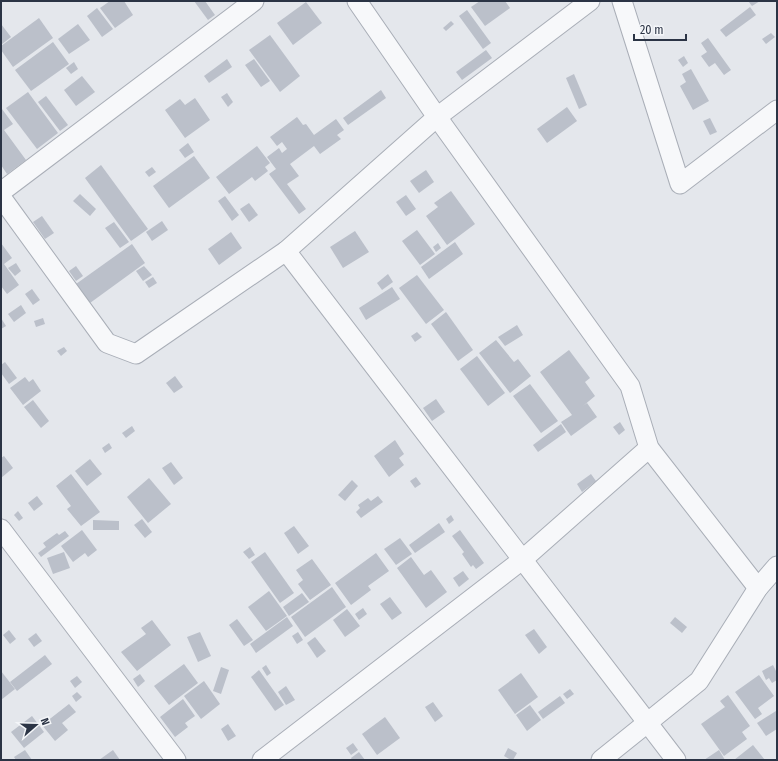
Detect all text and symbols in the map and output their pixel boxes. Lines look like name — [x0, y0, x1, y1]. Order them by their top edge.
scale bar — [634, 16, 686, 42]
text: 20 m — [640, 23, 664, 37]
north arrow — [16, 705, 56, 745]
text: N — [38, 716, 52, 727]

